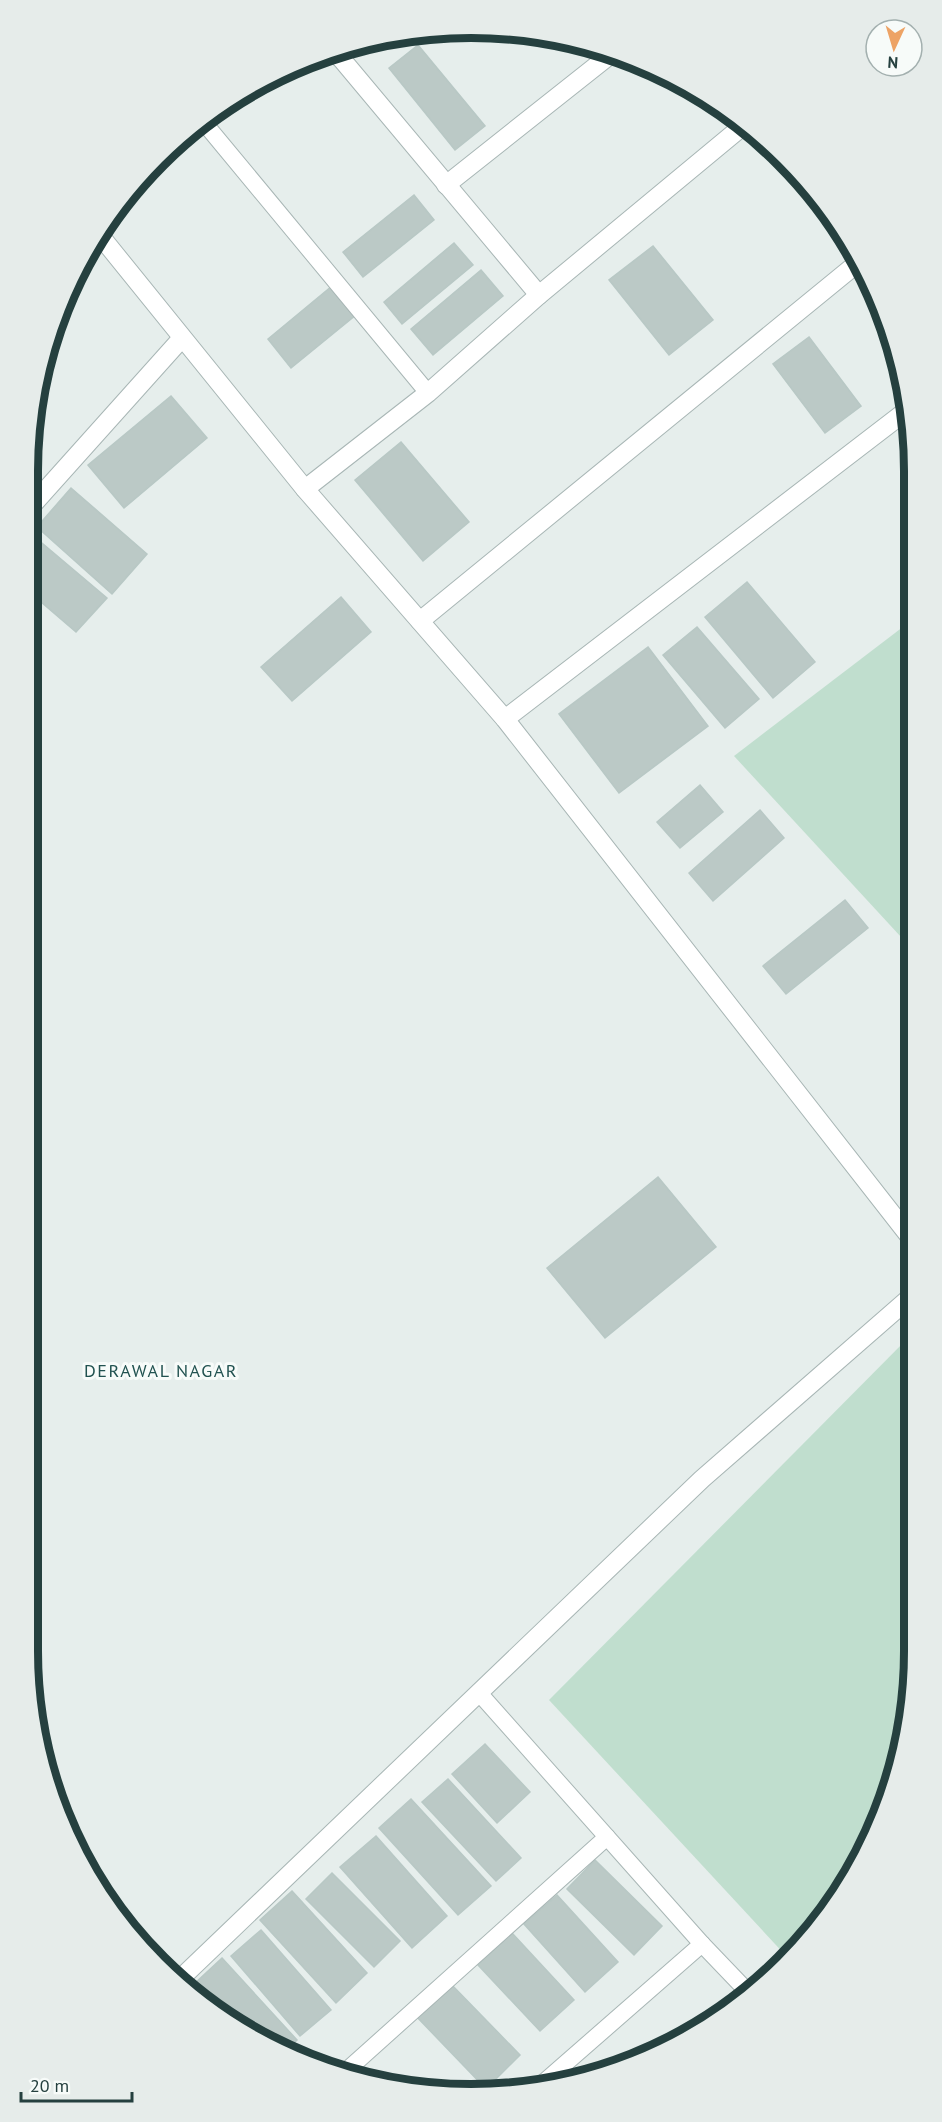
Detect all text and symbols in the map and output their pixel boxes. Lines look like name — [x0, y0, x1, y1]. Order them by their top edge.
north arrow — [864, 18, 924, 78]
text: N — [887, 53, 899, 73]
district label: DERAWAL NAGAR — [84, 1359, 238, 1382]
scale bar — [21, 2065, 132, 2103]
text: 20 m — [30, 2074, 69, 2097]

